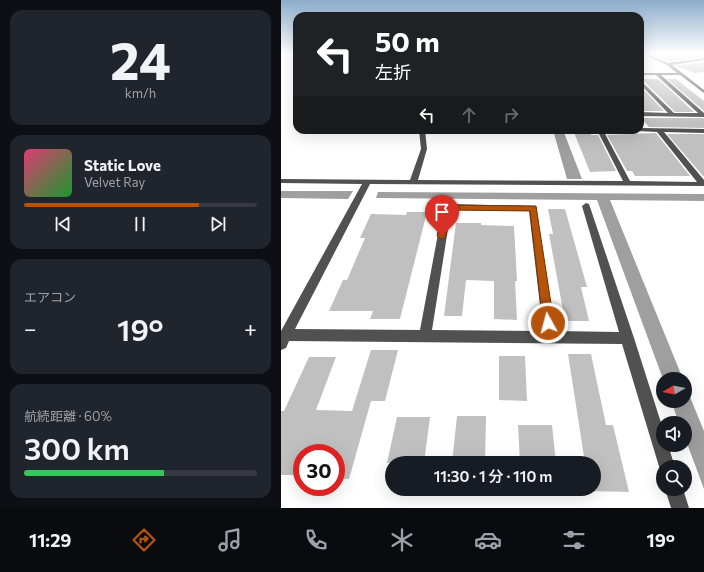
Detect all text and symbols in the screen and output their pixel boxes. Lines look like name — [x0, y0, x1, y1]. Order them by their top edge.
text: 50 m — [375, 24, 440, 58]
text: 24 — [110, 27, 171, 91]
icon: left — [309, 28, 361, 80]
text: 左折 — [375, 61, 411, 83]
text: km/h — [125, 85, 156, 101]
icon: left — [416, 104, 438, 126]
icon: ahead — [458, 104, 480, 126]
icon: right — [500, 104, 522, 126]
text: Static Love — [84, 156, 161, 174]
text: Velvet Ray — [84, 174, 145, 190]
pin — [425, 195, 459, 236]
icon: arrive — [431, 201, 453, 223]
icon: previous — [52, 213, 74, 235]
icon: pause — [129, 213, 151, 235]
icon: next — [207, 213, 229, 235]
text: エアコン — [24, 289, 76, 305]
position arrow — [527, 302, 569, 344]
text: 19° — [117, 310, 163, 347]
text: − — [24, 315, 37, 342]
text: + — [244, 315, 257, 342]
north arrow — [656, 372, 692, 408]
map controls — [656, 372, 692, 496]
text: 航続距離 · 60% — [24, 408, 112, 424]
button: sound — [656, 416, 692, 452]
text: 300 km — [24, 429, 130, 466]
speed limit sign: 30 — [293, 444, 345, 496]
button: search — [656, 460, 692, 496]
text: 11:30 · 1 分 · 110 m — [434, 467, 552, 485]
icon: directions — [130, 526, 158, 554]
icon: music — [216, 526, 244, 554]
icon: phone — [302, 526, 330, 554]
icon: climate — [388, 526, 416, 554]
icon: car — [474, 526, 502, 554]
icon: filters — [560, 526, 588, 554]
text: 11:29 — [29, 529, 71, 551]
text: 19° — [647, 529, 675, 551]

